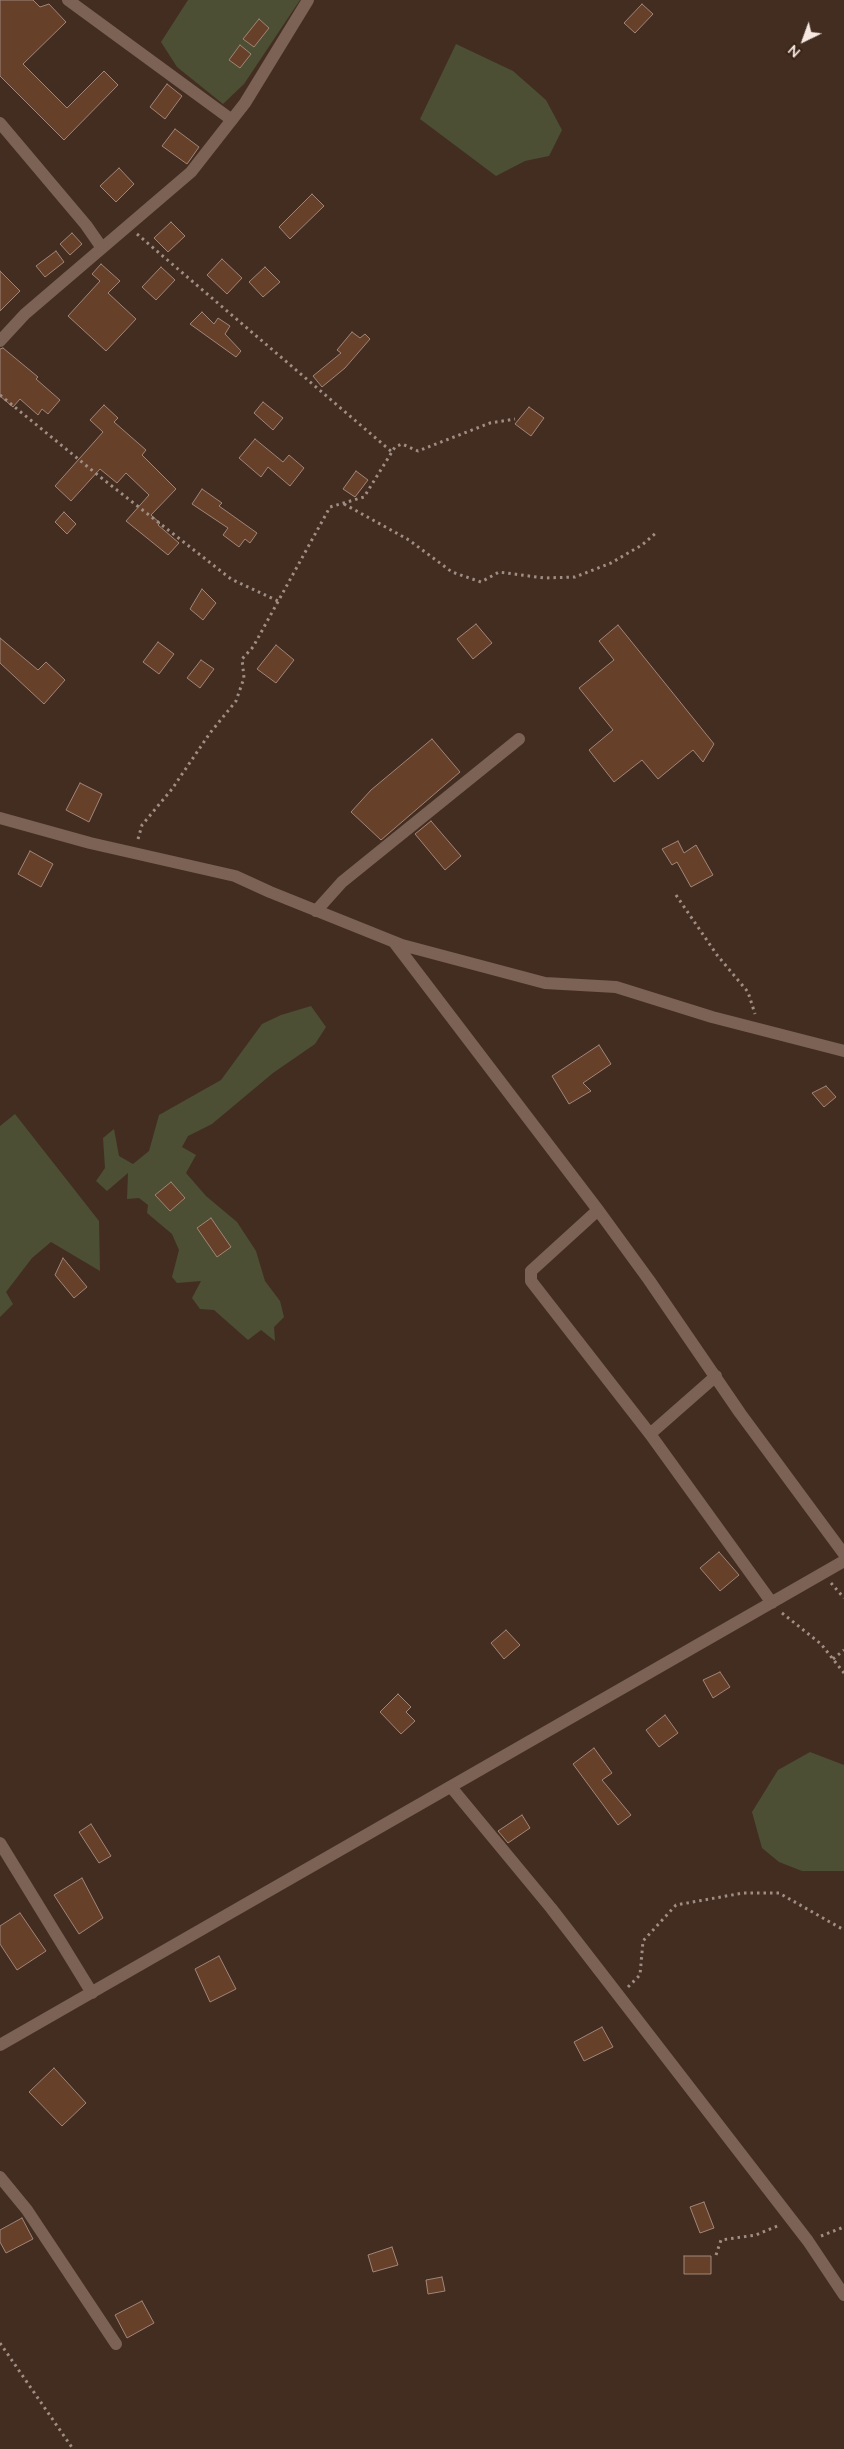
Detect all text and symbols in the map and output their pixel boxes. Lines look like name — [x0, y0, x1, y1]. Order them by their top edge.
north arrow — [779, 15, 829, 65]
text: N — [784, 42, 803, 61]

